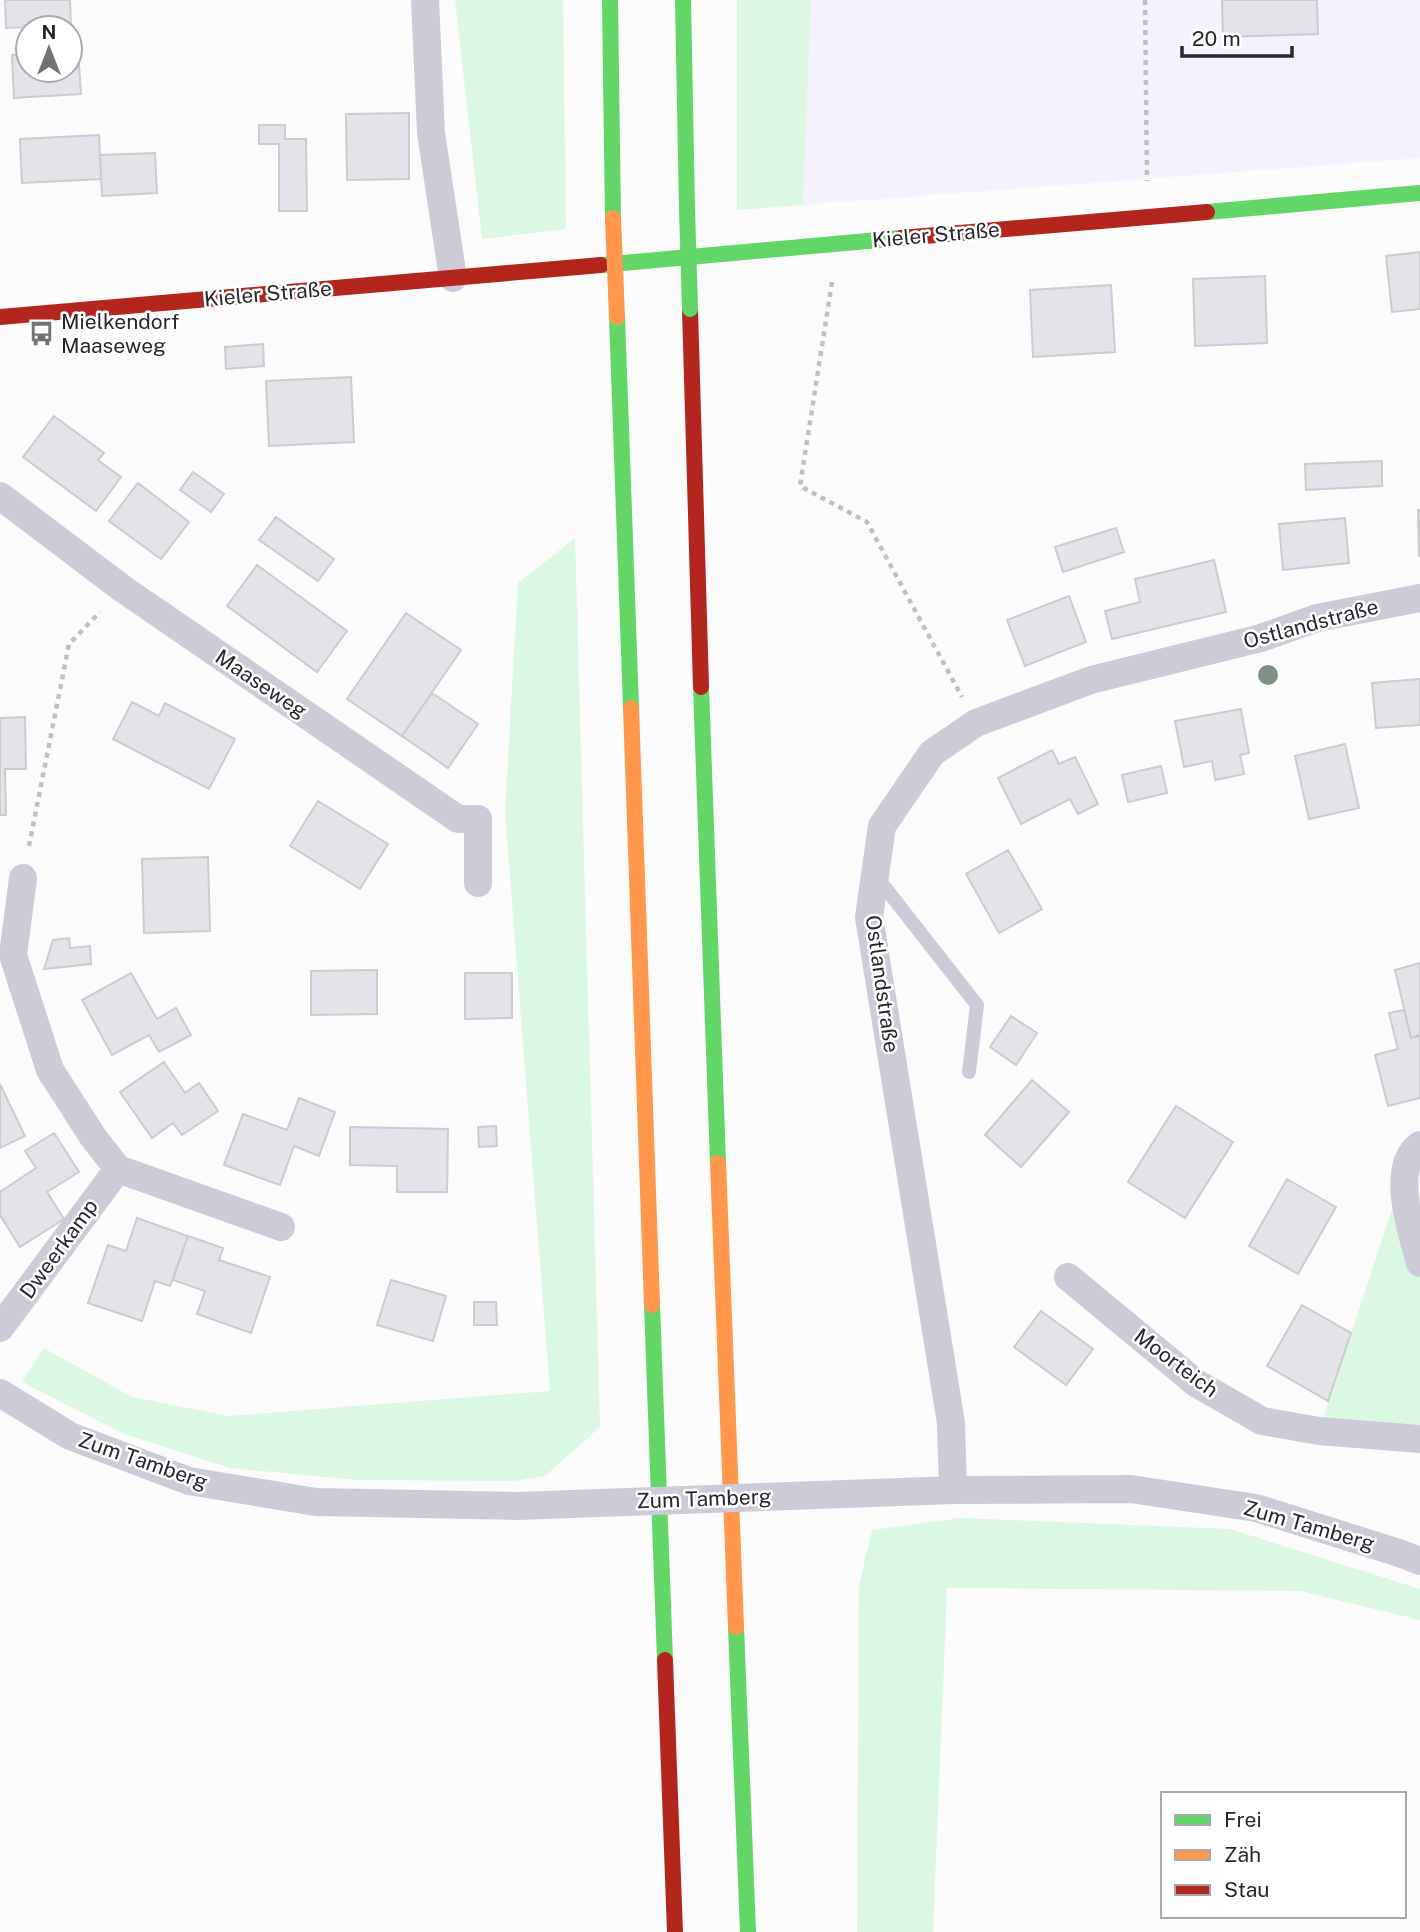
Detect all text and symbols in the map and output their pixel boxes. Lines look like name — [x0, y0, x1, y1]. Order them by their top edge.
north arrow — [14, 14, 84, 84]
scale bar — [1182, 14, 1292, 58]
text: N — [42, 21, 56, 43]
text: 20 m — [1192, 26, 1241, 51]
street label: Kieler Straße — [871, 216, 1001, 253]
street label: Kieler Straße — [203, 275, 333, 312]
place label: Mielkendorf Maaseweg — [61, 309, 179, 358]
bus stop icon: Mielkendorf Maaseweg — [27, 320, 55, 348]
street label: Ostlandstraße — [1241, 593, 1381, 654]
street label: Maaseweg — [211, 644, 312, 723]
street label: Ostlandstraße — [860, 914, 905, 1054]
street label: Dweerkamp — [14, 1194, 103, 1303]
street label: Moorteich — [1129, 1323, 1223, 1402]
street label: Zum Tamberg — [75, 1427, 211, 1494]
street label: Zum Tamberg — [636, 1484, 772, 1513]
street label: Zum Tamberg — [1241, 1495, 1378, 1556]
legend — [1161, 1792, 1406, 1918]
text: Frei — [1224, 1807, 1262, 1832]
text: Zäh — [1224, 1842, 1261, 1867]
text: Stau — [1224, 1877, 1270, 1902]

